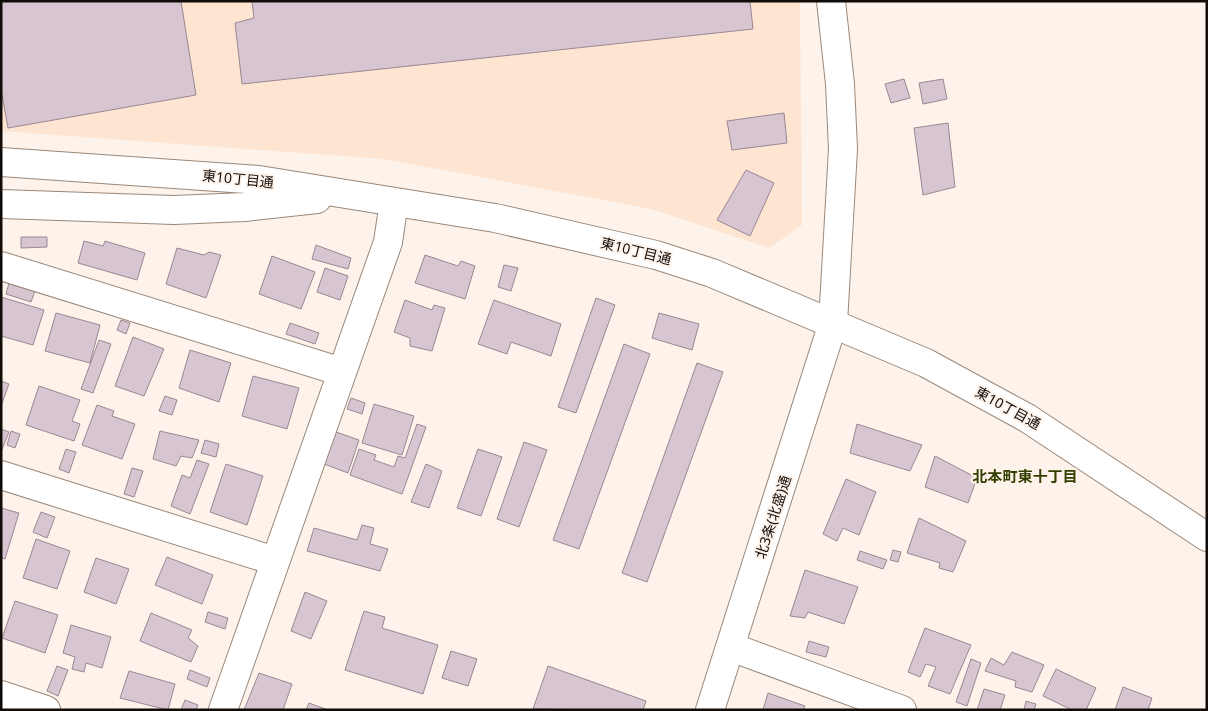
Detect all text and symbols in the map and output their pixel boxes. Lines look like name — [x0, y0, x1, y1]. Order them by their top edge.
street label: 東10丁目通 — [201, 165, 275, 192]
street label: 東10丁目通 — [599, 233, 673, 268]
street label: 東10丁目通 — [972, 382, 1044, 433]
district label: 北本町東十丁目 — [972, 466, 1078, 486]
street label: 北3条(北盛)通 — [750, 473, 795, 561]

